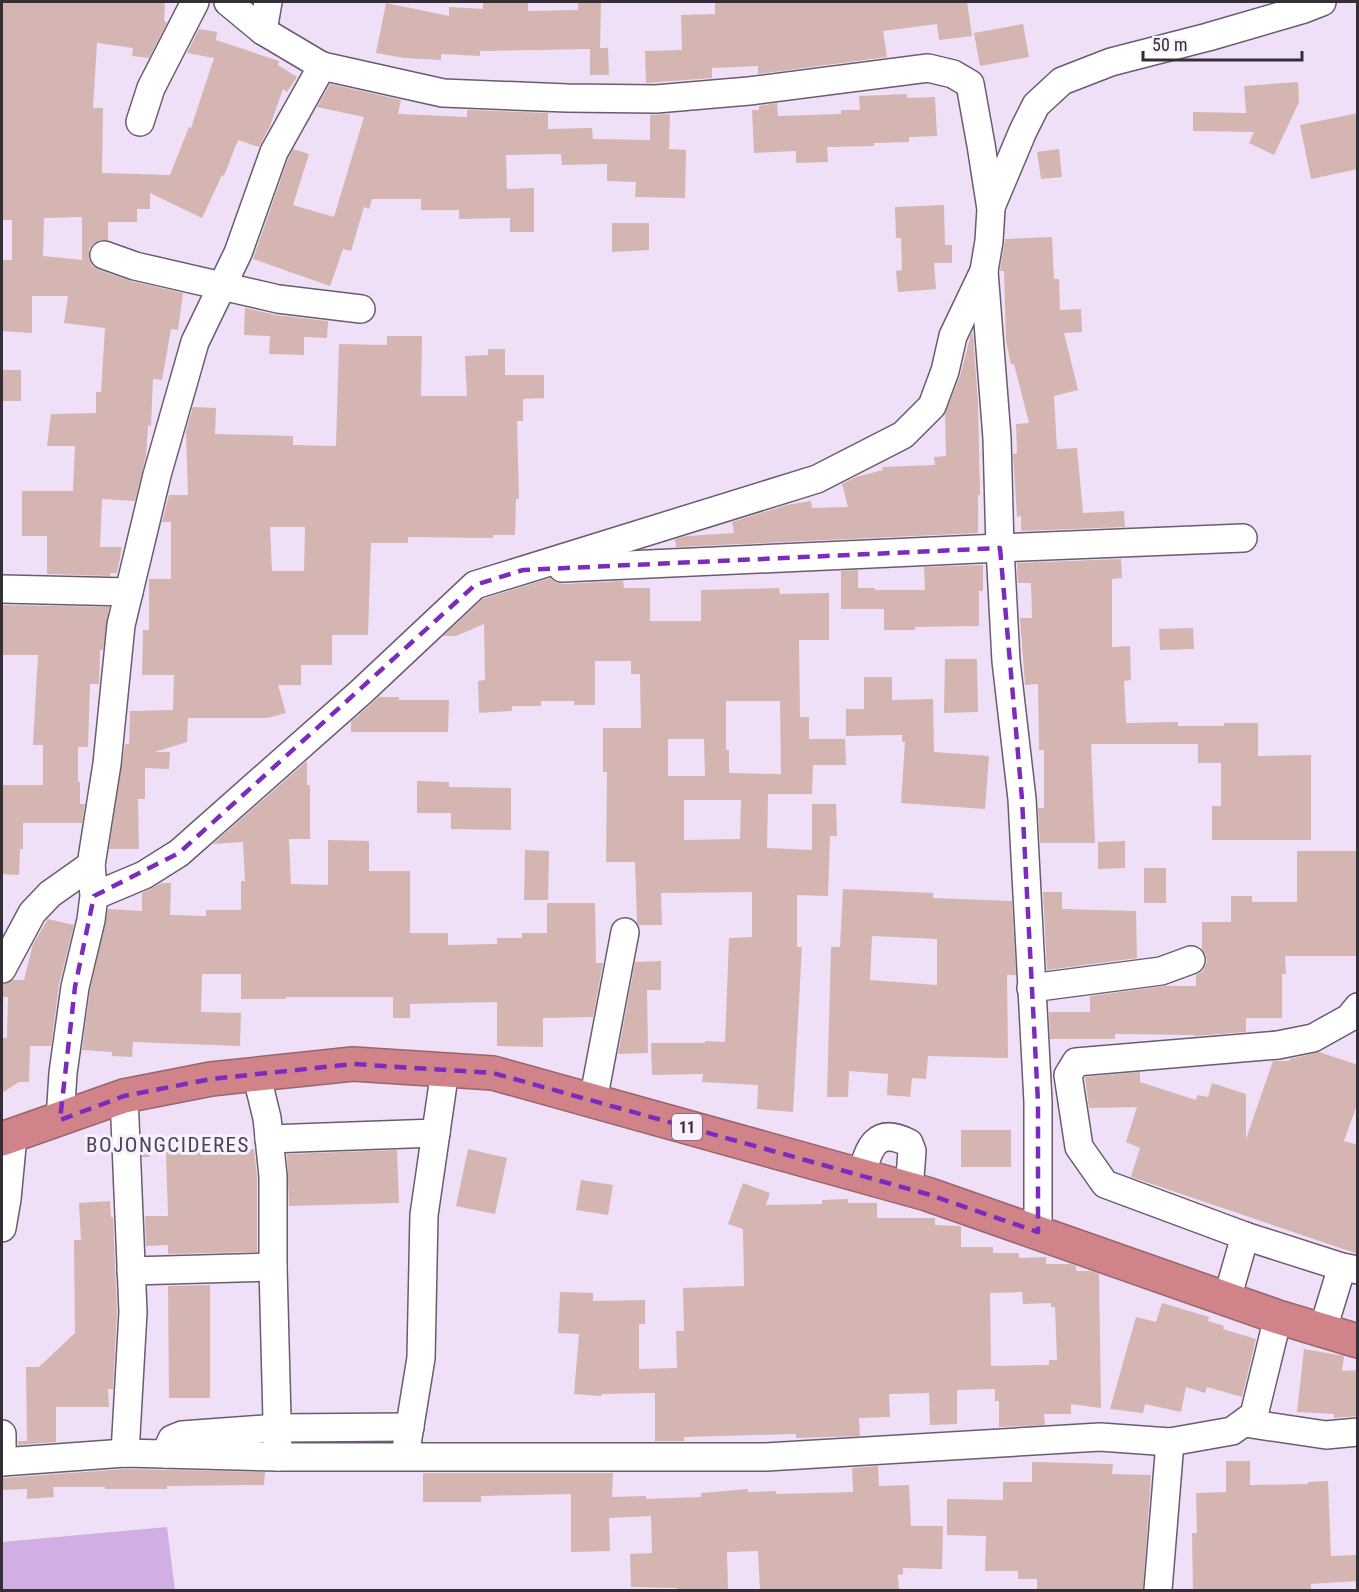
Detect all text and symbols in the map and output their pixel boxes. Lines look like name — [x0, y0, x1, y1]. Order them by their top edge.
scale bar — [1143, 24, 1302, 62]
text: 50 m — [1152, 34, 1187, 55]
road number: 11 — [672, 1114, 702, 1140]
district label: BOJONGCIDERES — [86, 1133, 250, 1157]

